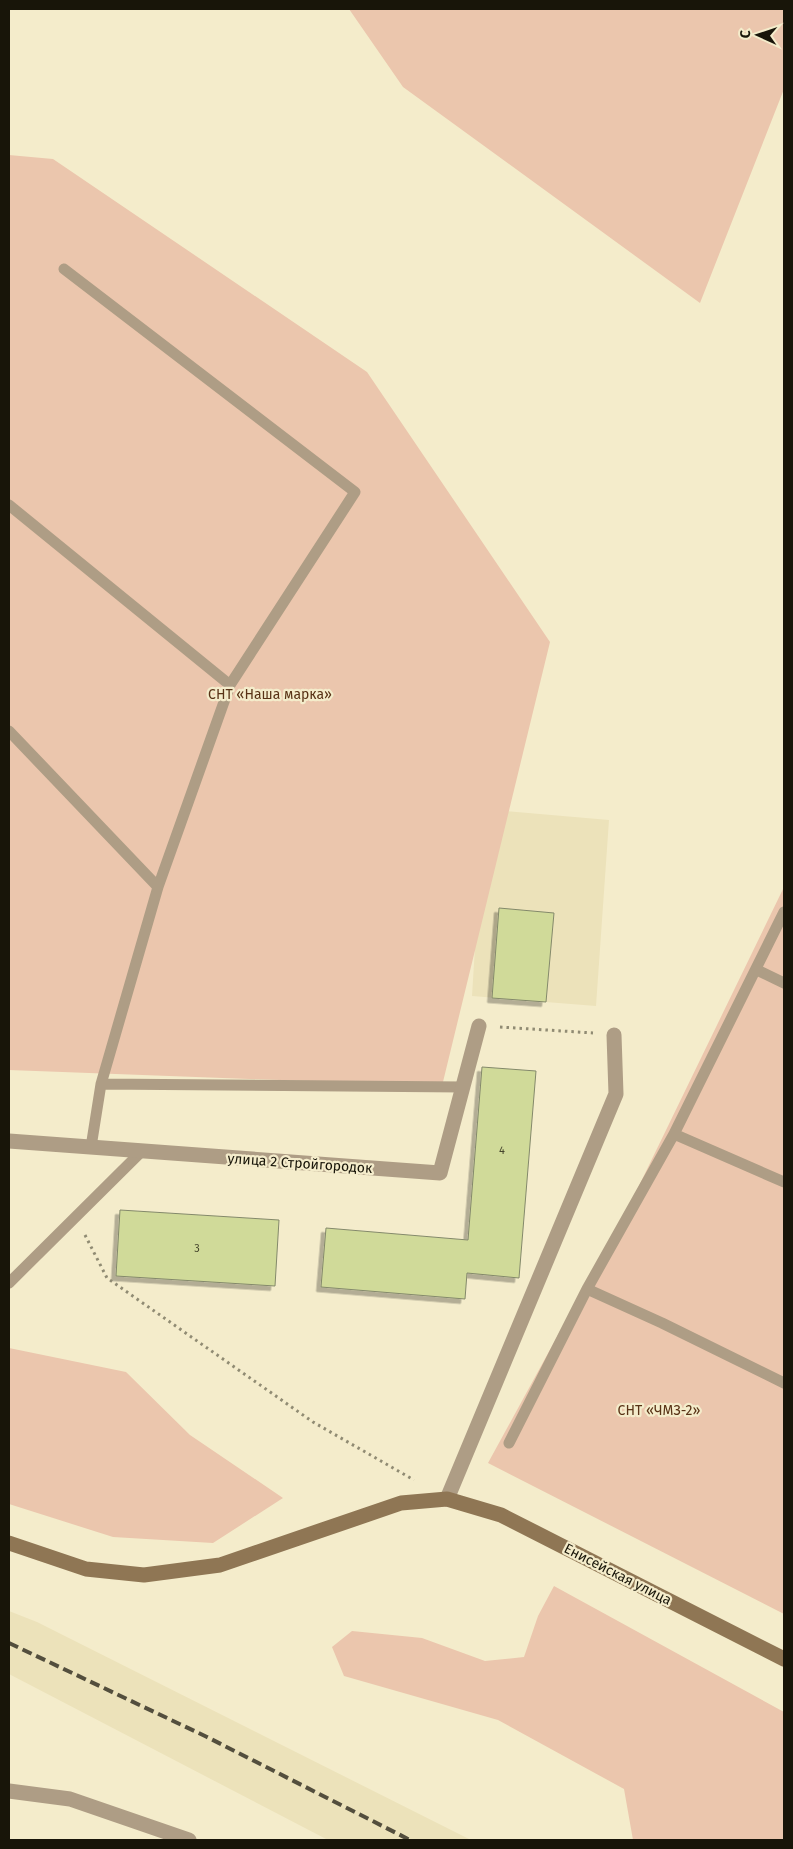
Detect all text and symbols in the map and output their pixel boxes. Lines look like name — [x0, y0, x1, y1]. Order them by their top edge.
north arrow — [733, 10, 783, 60]
text: С — [737, 30, 754, 39]
park label: СНТ «Наша марка» — [208, 686, 332, 703]
house number: 4 — [499, 1144, 505, 1157]
street label: улица 2 Стройгородок — [227, 1150, 374, 1177]
house number: 3 — [194, 1242, 200, 1255]
park label: СНТ «ЧМЗ-2» — [618, 1402, 700, 1419]
street label: Енисейская улица — [561, 1540, 674, 1609]

